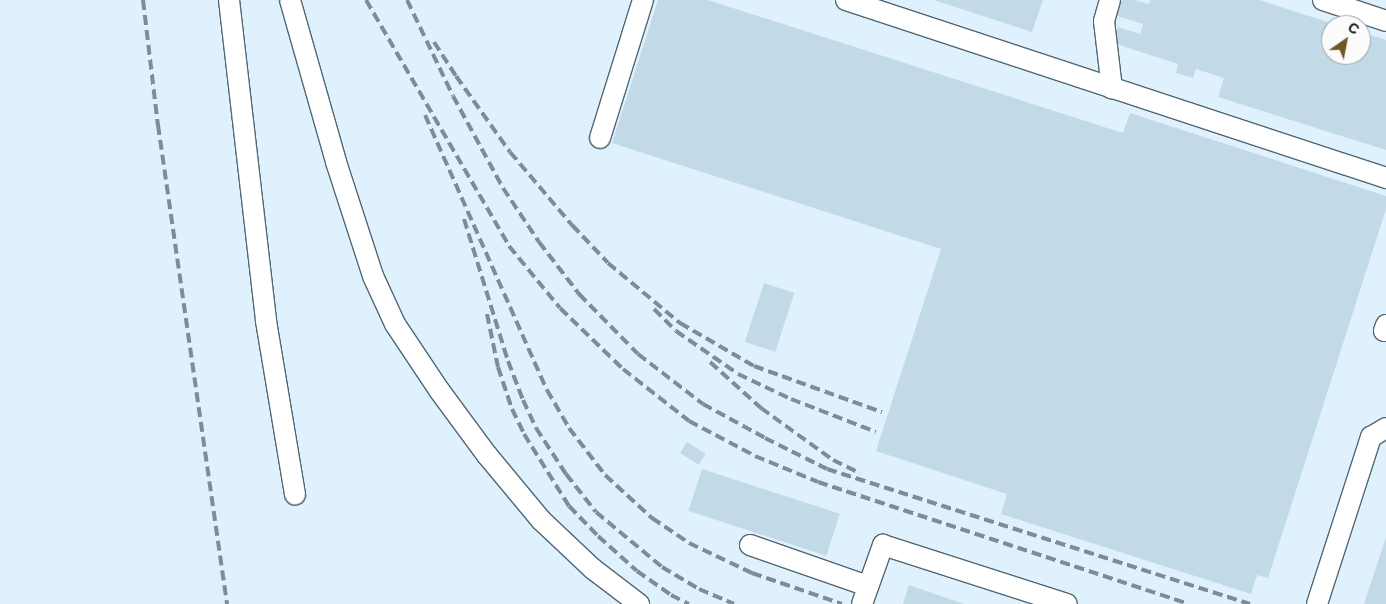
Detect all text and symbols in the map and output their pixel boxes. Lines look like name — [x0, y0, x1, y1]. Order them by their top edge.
north arrow — [1321, 15, 1371, 65]
text: С — [1345, 19, 1362, 38]

